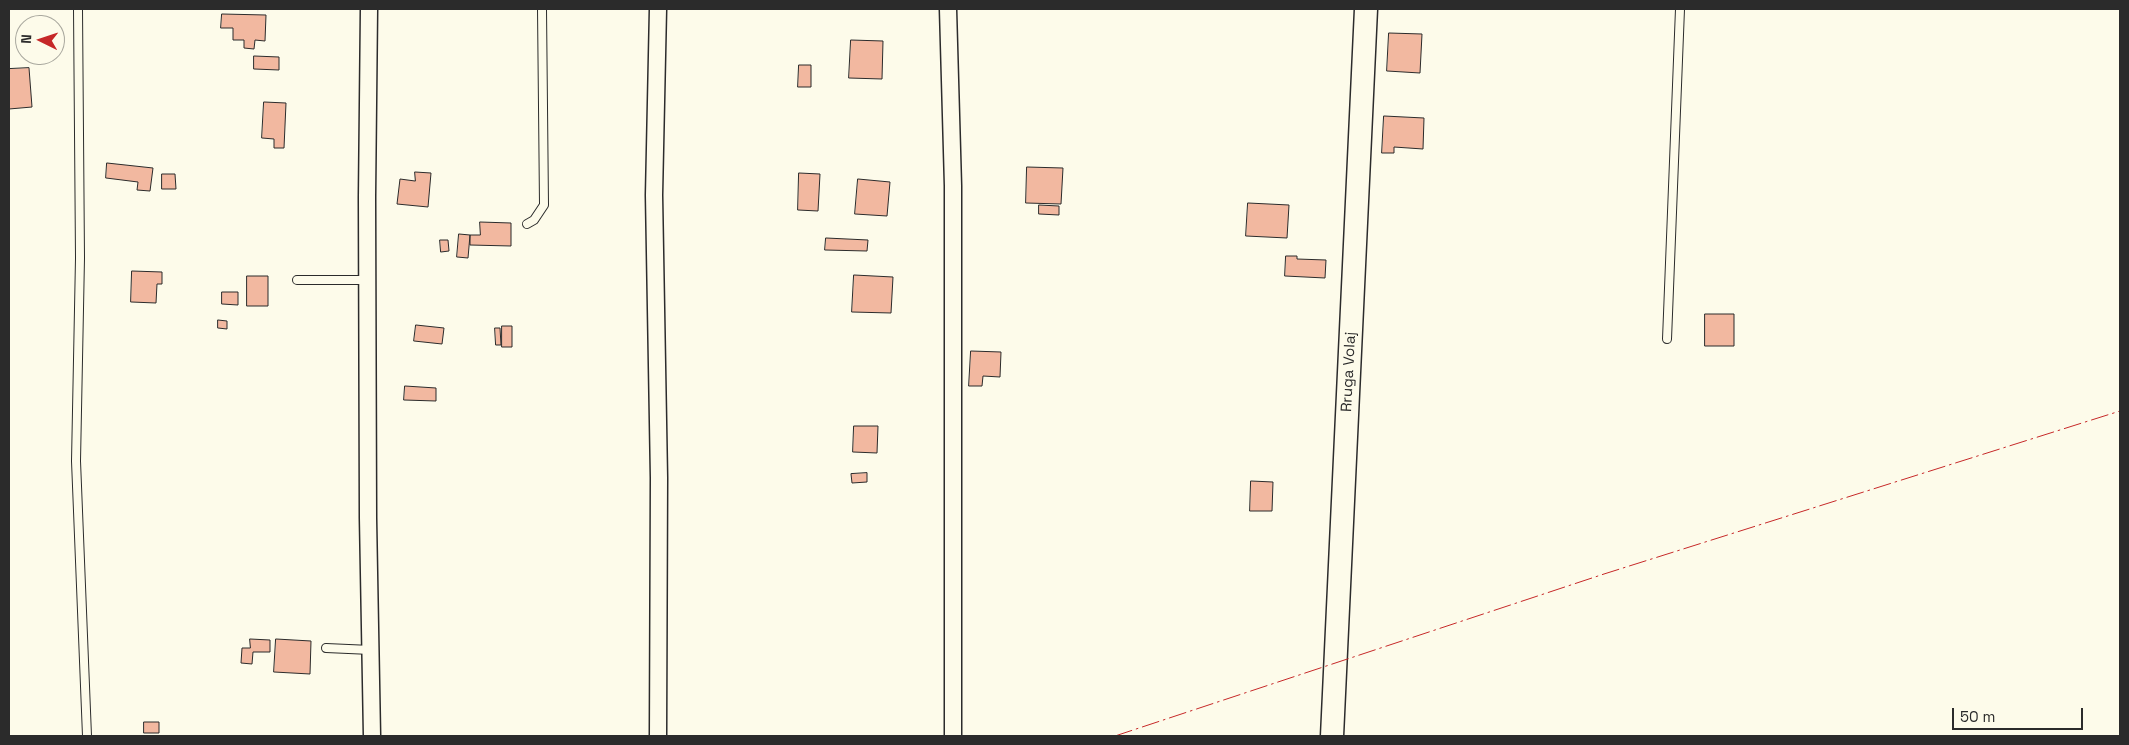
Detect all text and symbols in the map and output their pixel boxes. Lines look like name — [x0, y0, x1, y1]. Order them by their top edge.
north arrow — [15, 15, 65, 65]
text: N — [17, 34, 35, 44]
street label: Rruga Volaj — [1338, 331, 1360, 413]
scale bar — [1954, 698, 2085, 730]
text: 50 m — [1960, 707, 1995, 726]

